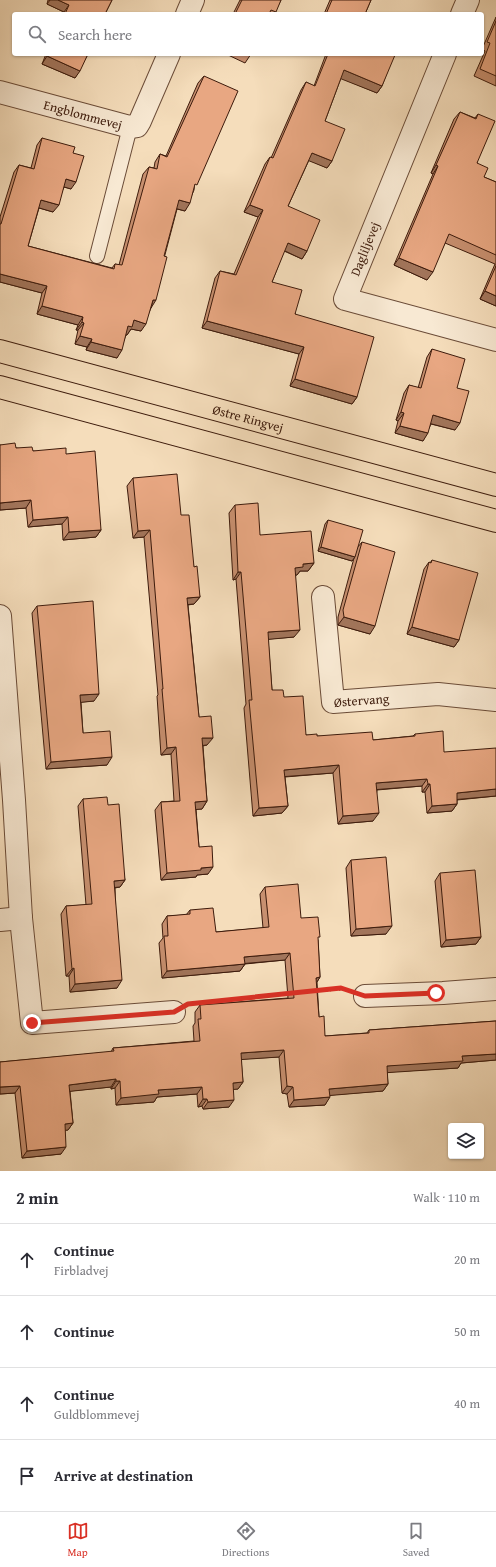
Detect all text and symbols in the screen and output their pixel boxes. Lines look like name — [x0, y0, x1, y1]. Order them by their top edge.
search box — [12, 12, 484, 56]
icon: search — [26, 23, 48, 45]
text: Search here — [58, 24, 132, 45]
street label: Engblommevej — [42, 95, 124, 134]
street label: Dagliljevej — [346, 219, 384, 279]
street label: Østre Ringvej — [211, 399, 286, 437]
street label: Østervang — [333, 688, 390, 711]
route start — [427, 984, 445, 1002]
route end — [23, 1014, 41, 1032]
map controls — [448, 1123, 484, 1159]
button: layers — [448, 1123, 484, 1159]
text: 2 min — [16, 1185, 58, 1210]
text: Walk · 110 m — [413, 1188, 480, 1207]
text: Continue — [54, 1240, 115, 1261]
icon: ahead — [16, 1249, 38, 1271]
text: 20 m — [454, 1250, 480, 1269]
text: Firbladvej — [54, 1261, 109, 1280]
icon: ahead — [16, 1321, 38, 1343]
text: Continue — [54, 1321, 115, 1342]
text: 50 m — [454, 1322, 480, 1341]
text: Continue — [54, 1384, 115, 1405]
icon: ahead — [16, 1393, 38, 1415]
text: 40 m — [454, 1394, 480, 1413]
text: Guldblommevej — [54, 1405, 139, 1424]
icon: arrive — [16, 1465, 38, 1487]
text: Arrive at destination — [54, 1465, 193, 1486]
tab: Map — [67, 1520, 89, 1560]
tab: Directions — [222, 1520, 269, 1560]
tab: Saved — [403, 1520, 429, 1560]

